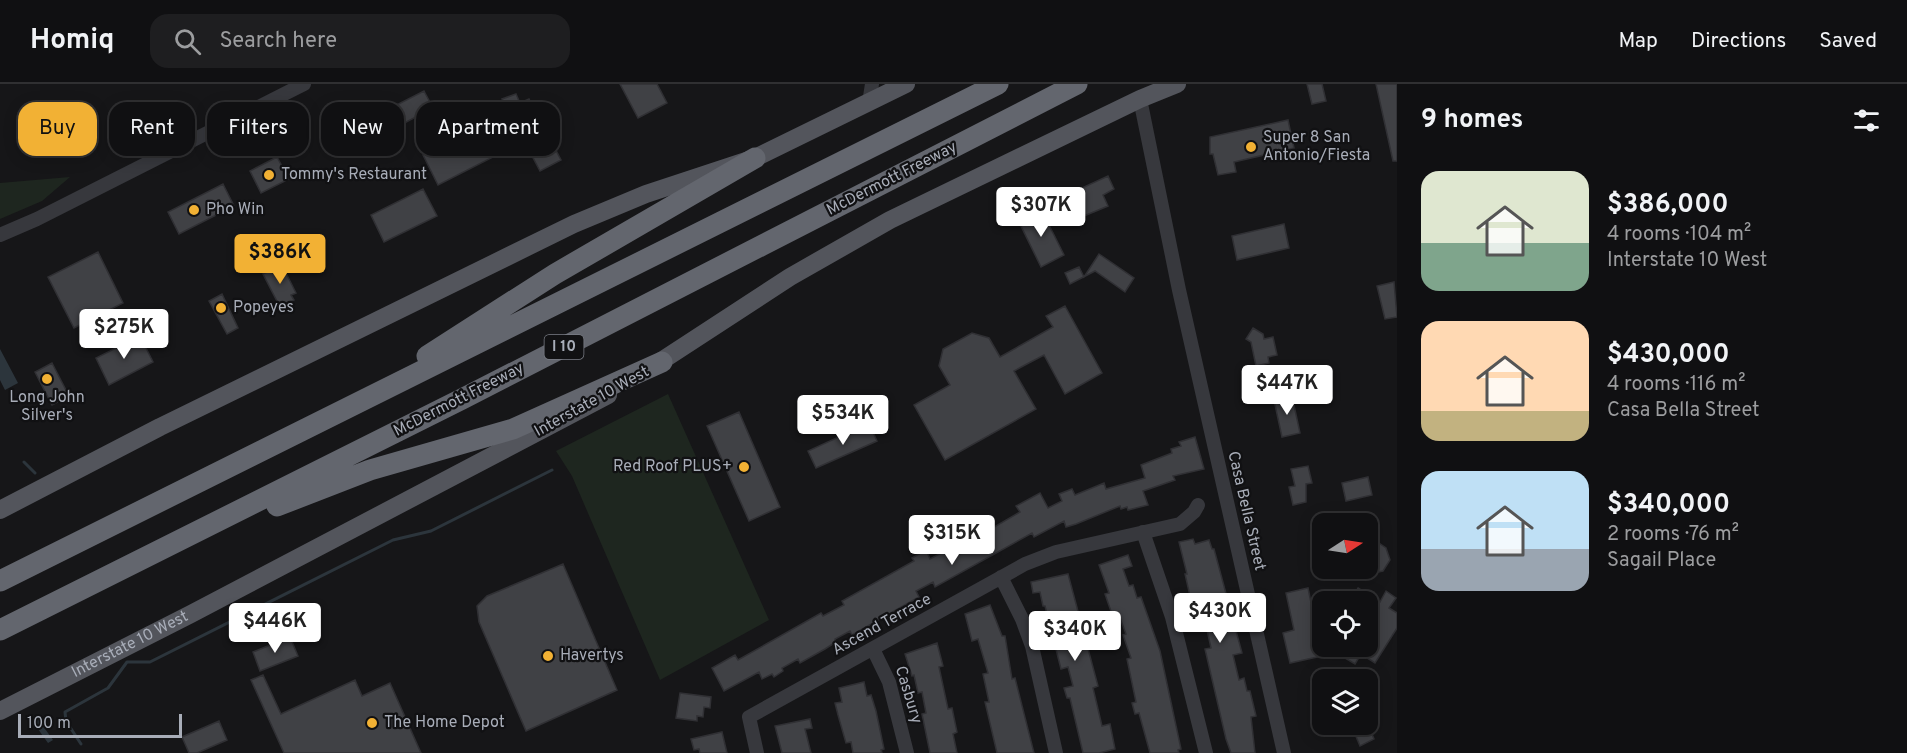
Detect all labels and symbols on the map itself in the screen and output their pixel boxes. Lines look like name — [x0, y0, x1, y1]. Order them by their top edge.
place label: Super 8 San Antonio/Fiesta — [1263, 128, 1370, 166]
street label: McDermott Freeway — [823, 137, 961, 221]
marker: Super 8 San Antonio/Fiesta — [1244, 140, 1258, 154]
place label: Tommy's Restaurant — [281, 165, 427, 185]
marker: Tommy's Restaurant — [262, 168, 276, 182]
pin: $307K — [999, 187, 1083, 238]
place label: Pho Win — [206, 200, 264, 220]
marker: Pho Win — [187, 203, 201, 217]
pin: $386K — [238, 234, 322, 285]
place label: Popeyes — [233, 298, 294, 318]
marker: Popeyes — [214, 301, 228, 315]
pin: $275K — [82, 309, 166, 360]
road number: I 10 — [544, 335, 584, 359]
street label: McDermott Freeway — [390, 358, 528, 442]
street label: Interstate 10 West — [531, 362, 653, 442]
pin: $447K — [1245, 365, 1329, 416]
marker: Long John Silver's — [40, 372, 54, 386]
place label: Long John Silver's — [9, 388, 85, 426]
pin: $534K — [801, 395, 885, 446]
street label: Casa Bella Street — [1223, 449, 1269, 573]
place label: Red Roof PLUS+ — [613, 457, 732, 477]
marker: Red Roof PLUS+ — [737, 460, 751, 474]
north arrow — [1312, 513, 1378, 579]
pin: $315K — [910, 515, 994, 566]
street label: Ascend Terrace — [829, 589, 935, 661]
pin: $430K — [1178, 593, 1262, 644]
pin: $446K — [233, 603, 317, 654]
street label: Interstate 10 West — [68, 607, 192, 683]
pin: $340K — [1033, 611, 1117, 662]
place label: Havertys — [560, 646, 624, 666]
marker: Havertys — [541, 649, 555, 663]
street label: Casbury — [890, 664, 926, 726]
scale bar — [18, 711, 182, 738]
place label: The Home Depot — [384, 713, 505, 733]
marker: The Home Depot — [365, 716, 379, 730]

